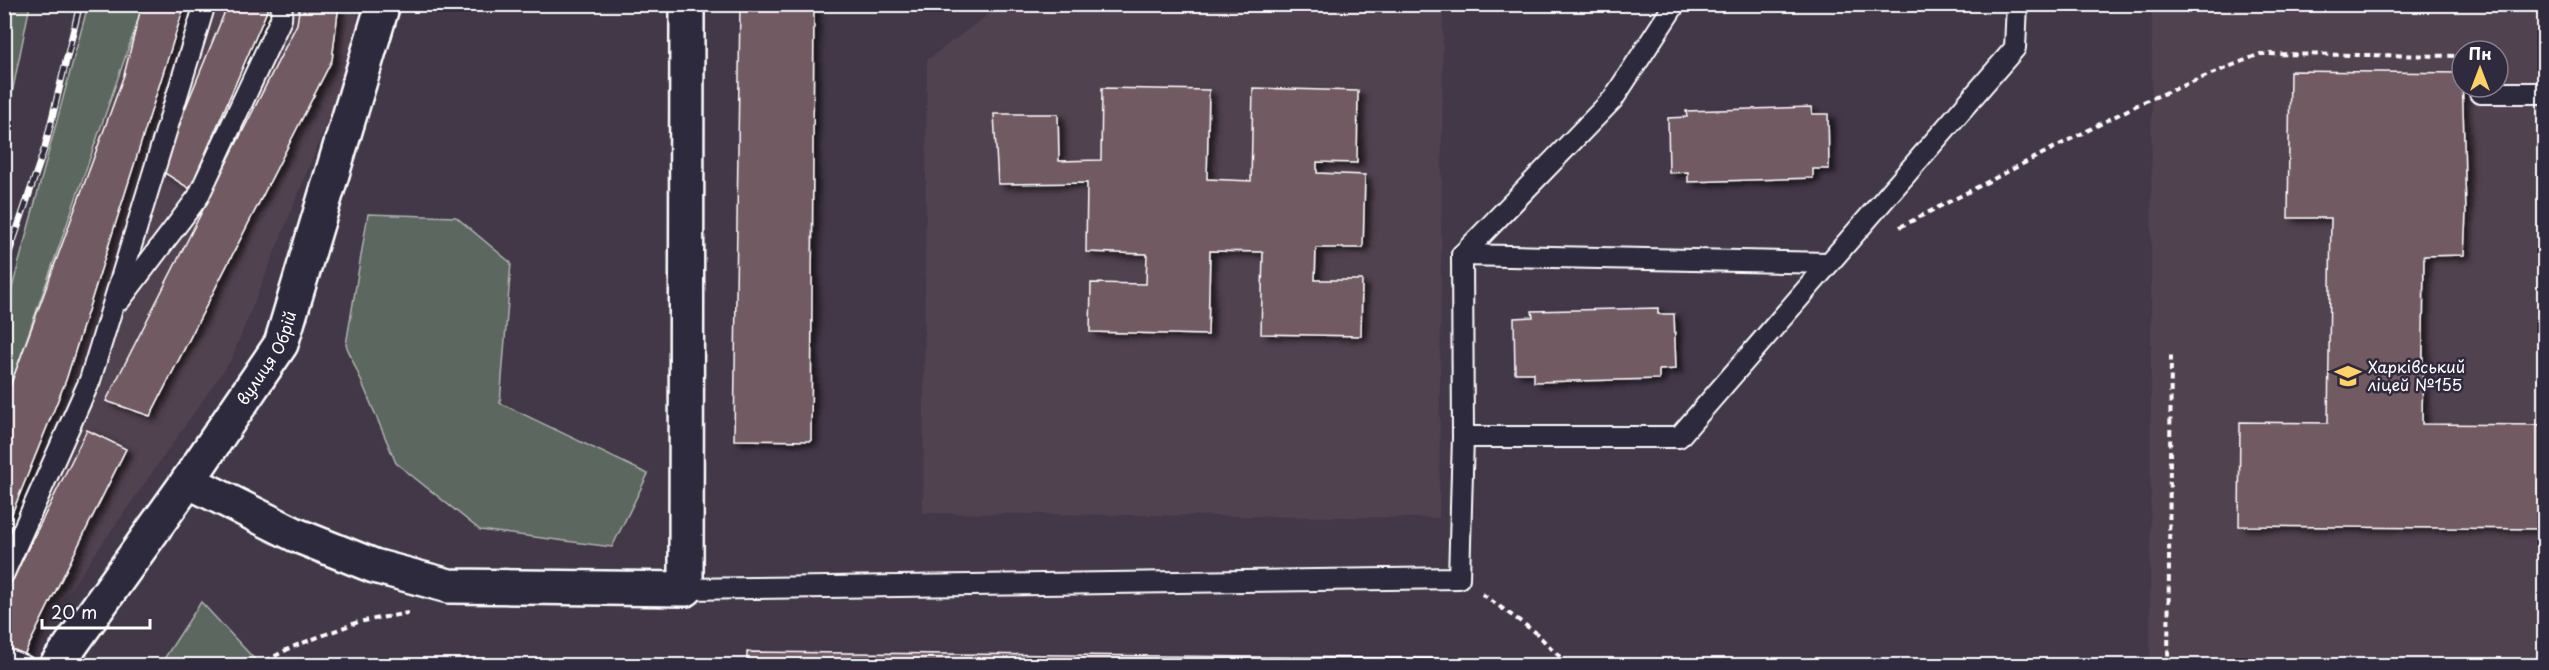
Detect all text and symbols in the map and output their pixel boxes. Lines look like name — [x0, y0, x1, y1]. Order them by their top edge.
north arrow — [2450, 39, 2510, 99]
text: Пн — [2468, 41, 2492, 65]
street label: вулиця Обрій — [230, 308, 301, 409]
place label: Харківський ліцей №155 — [2367, 354, 2465, 396]
school or university icon: Харківський ліцей №155 — [2333, 361, 2363, 391]
scale bar — [42, 592, 150, 630]
text: 20 m — [51, 598, 97, 625]

